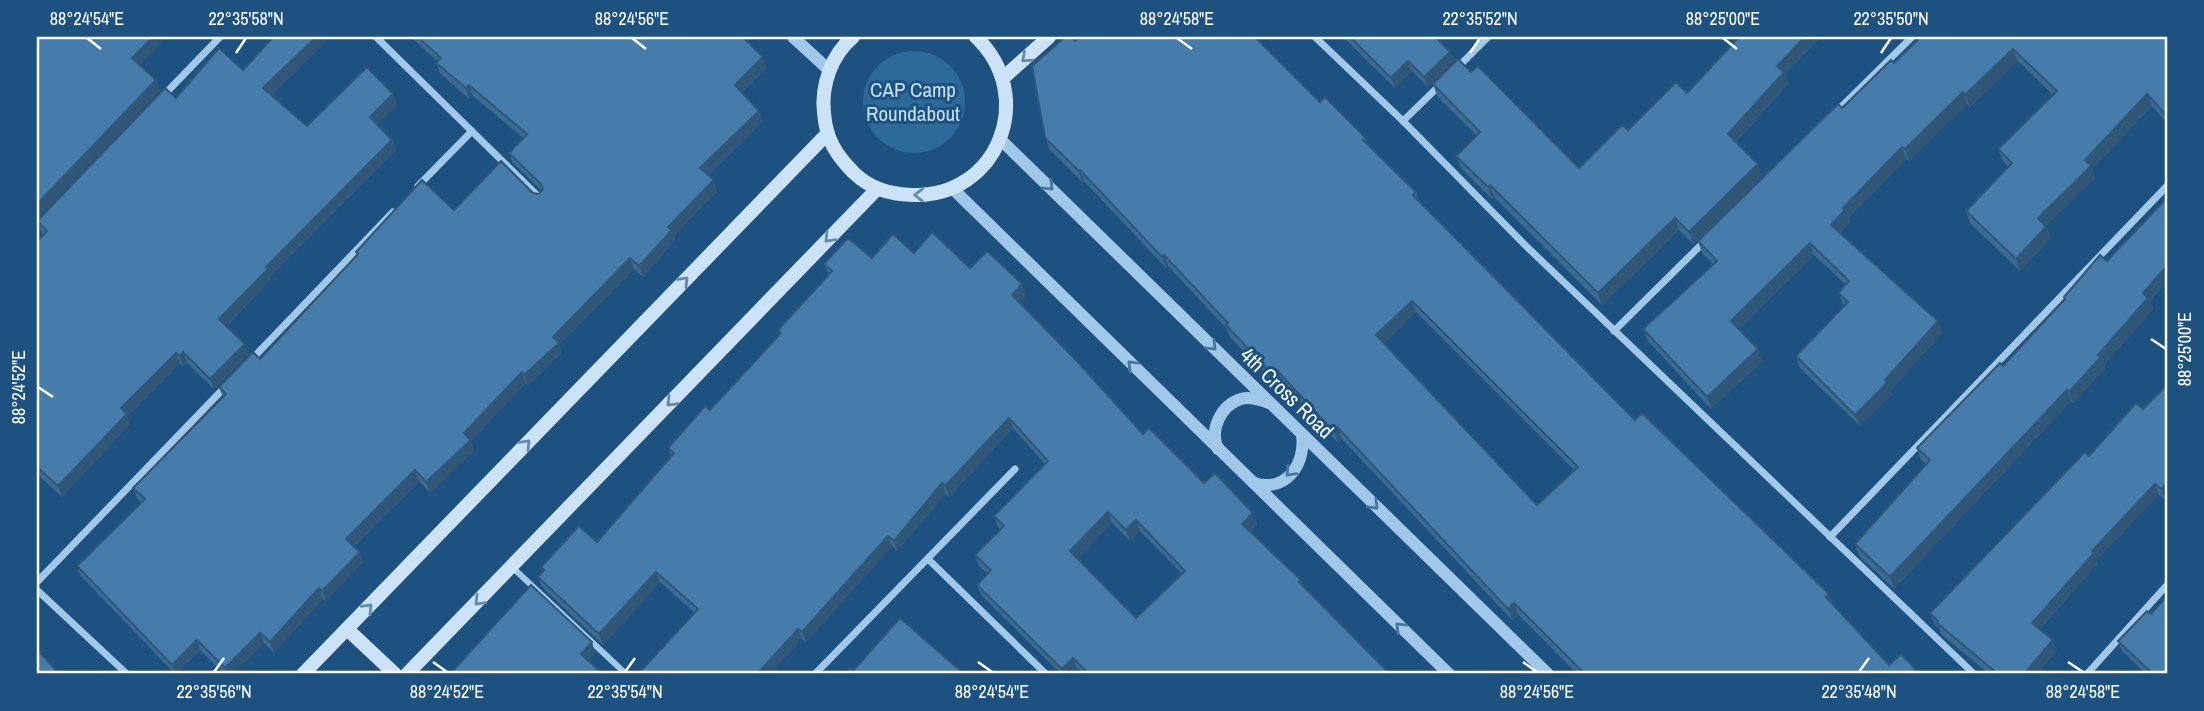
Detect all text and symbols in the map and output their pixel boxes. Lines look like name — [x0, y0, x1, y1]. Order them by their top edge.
text: 88°24'54"E — [50, 6, 124, 31]
text: 22°35'58"N — [208, 6, 284, 31]
text: 88°24'56"E — [595, 6, 669, 31]
text: 88°24'58"E — [1140, 6, 1214, 31]
text: 22°35'52"N — [1442, 6, 1518, 31]
text: 88°25'00"E — [1686, 6, 1760, 31]
text: 22°35'50"N — [1853, 6, 1929, 31]
one-way arrow — [1021, 49, 1034, 62]
park label: CAP Camp Roundabout — [866, 75, 960, 128]
one-way arrow — [1041, 178, 1054, 191]
one-way arrow — [913, 187, 924, 203]
one-way arrow — [825, 230, 838, 243]
one-way arrow — [676, 276, 689, 289]
text: 88°25'00"E — [2172, 312, 2197, 386]
one-way arrow — [1203, 337, 1216, 350]
street label: 4th Cross Road — [1234, 341, 1340, 445]
text: 88°24'52"E — [6, 350, 31, 424]
one-way arrow — [1128, 360, 1141, 373]
one-way arrow — [667, 393, 680, 406]
one-way arrow — [518, 440, 530, 452]
one-way arrow — [1286, 464, 1299, 477]
one-way arrow — [1366, 496, 1379, 509]
one-way arrow — [475, 592, 488, 605]
one-way arrow — [359, 603, 372, 616]
one-way arrow — [1396, 622, 1409, 635]
text: 22°35'56"N — [176, 679, 252, 704]
text: 88°24'52"E — [410, 679, 484, 704]
text: 22°35'54"N — [587, 679, 663, 704]
text: 88°24'54"E — [955, 679, 1029, 704]
text: 88°24'56"E — [1500, 679, 1574, 704]
text: 22°35'48"N — [1821, 679, 1897, 704]
text: 88°24'58"E — [2046, 679, 2120, 704]

